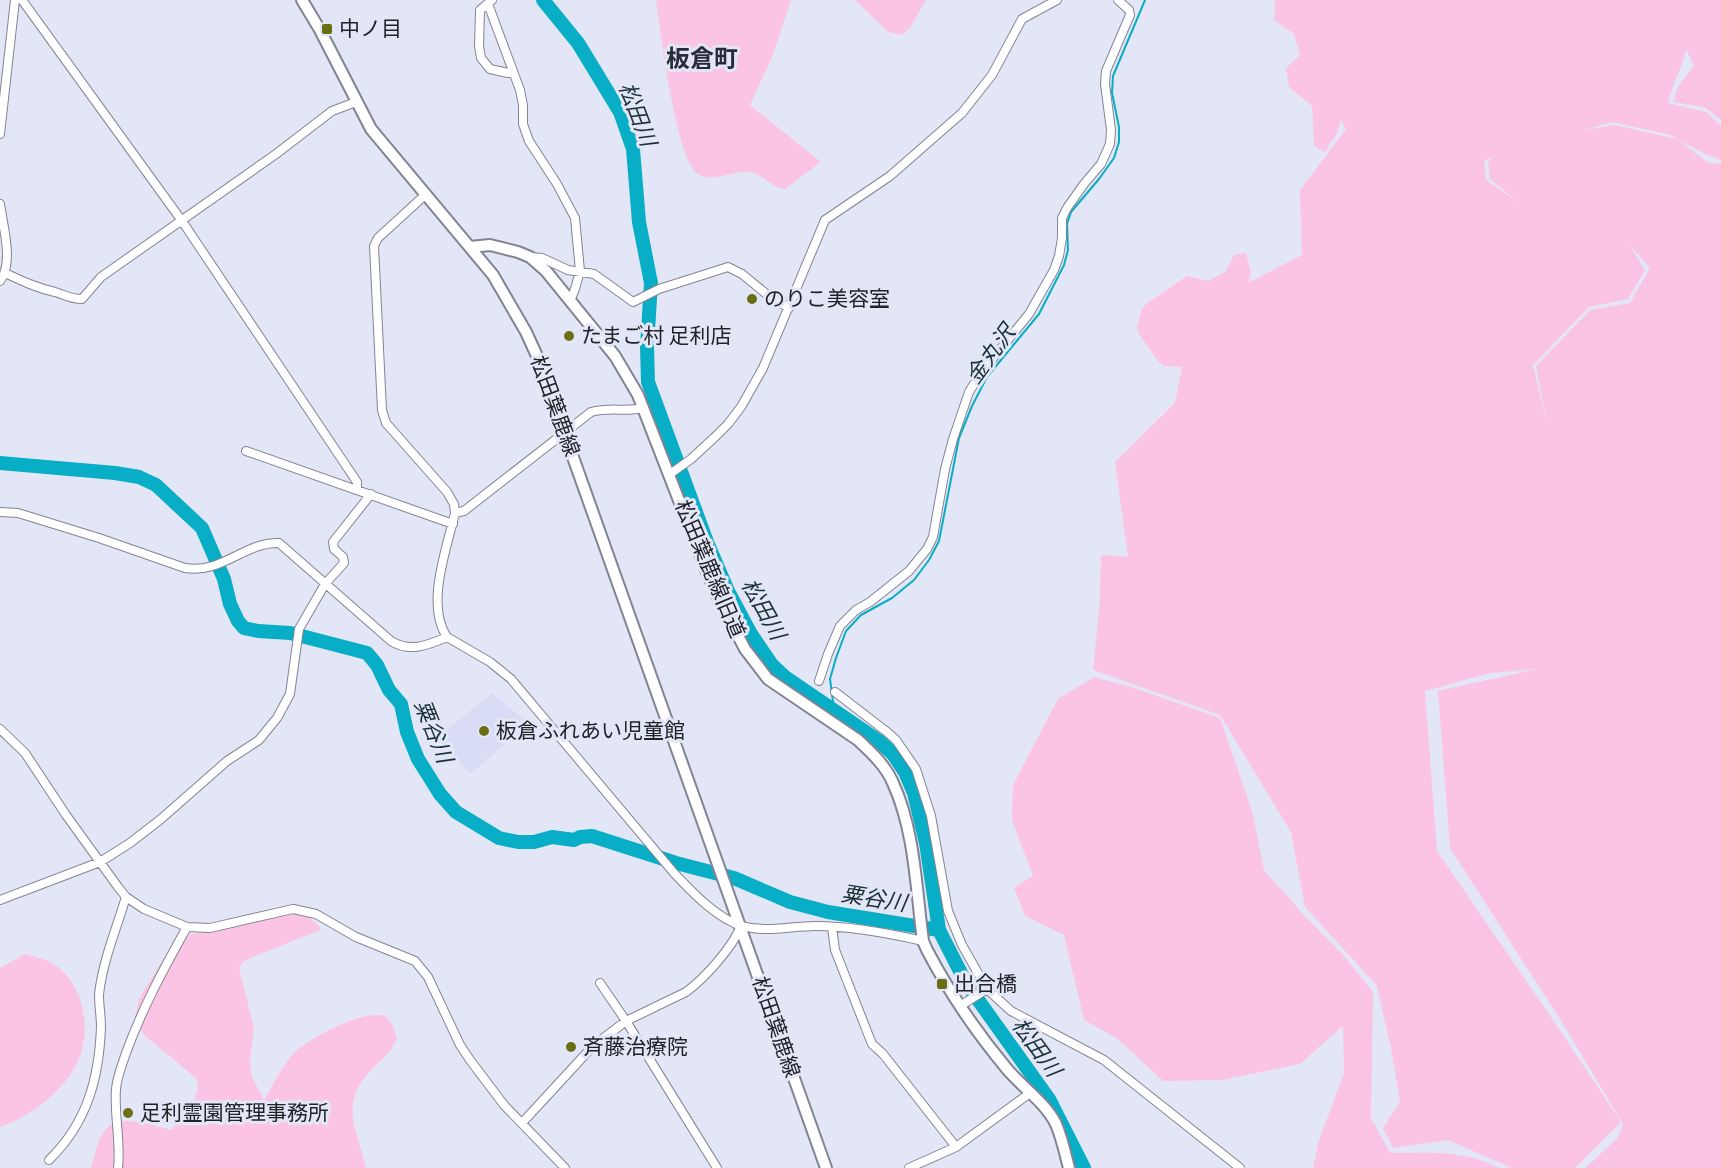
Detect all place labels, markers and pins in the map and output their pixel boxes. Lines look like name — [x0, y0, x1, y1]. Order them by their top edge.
place label: 中ノ目 — [339, 14, 402, 42]
marker: 中ノ目 — [320, 22, 334, 36]
place label: のりこ美容室 — [764, 284, 890, 312]
marker: のりこ美容室 — [745, 292, 759, 306]
place label: たまご村 足利店 — [581, 321, 732, 349]
marker: たまご村 足利店 — [562, 329, 576, 343]
place label: 板倉ふれあい児童館 — [496, 716, 685, 744]
marker: 板倉ふれあい児童館 — [477, 724, 491, 738]
place label: 出合橋 — [954, 969, 1017, 997]
marker: 出合橋 — [935, 977, 949, 991]
place label: 斉藤治療院 — [583, 1032, 688, 1060]
marker: 斉藤治療院 — [564, 1040, 578, 1054]
place label: 足利霊園管理事務所 — [140, 1098, 329, 1126]
marker: 足利霊園管理事務所 — [121, 1106, 135, 1120]

